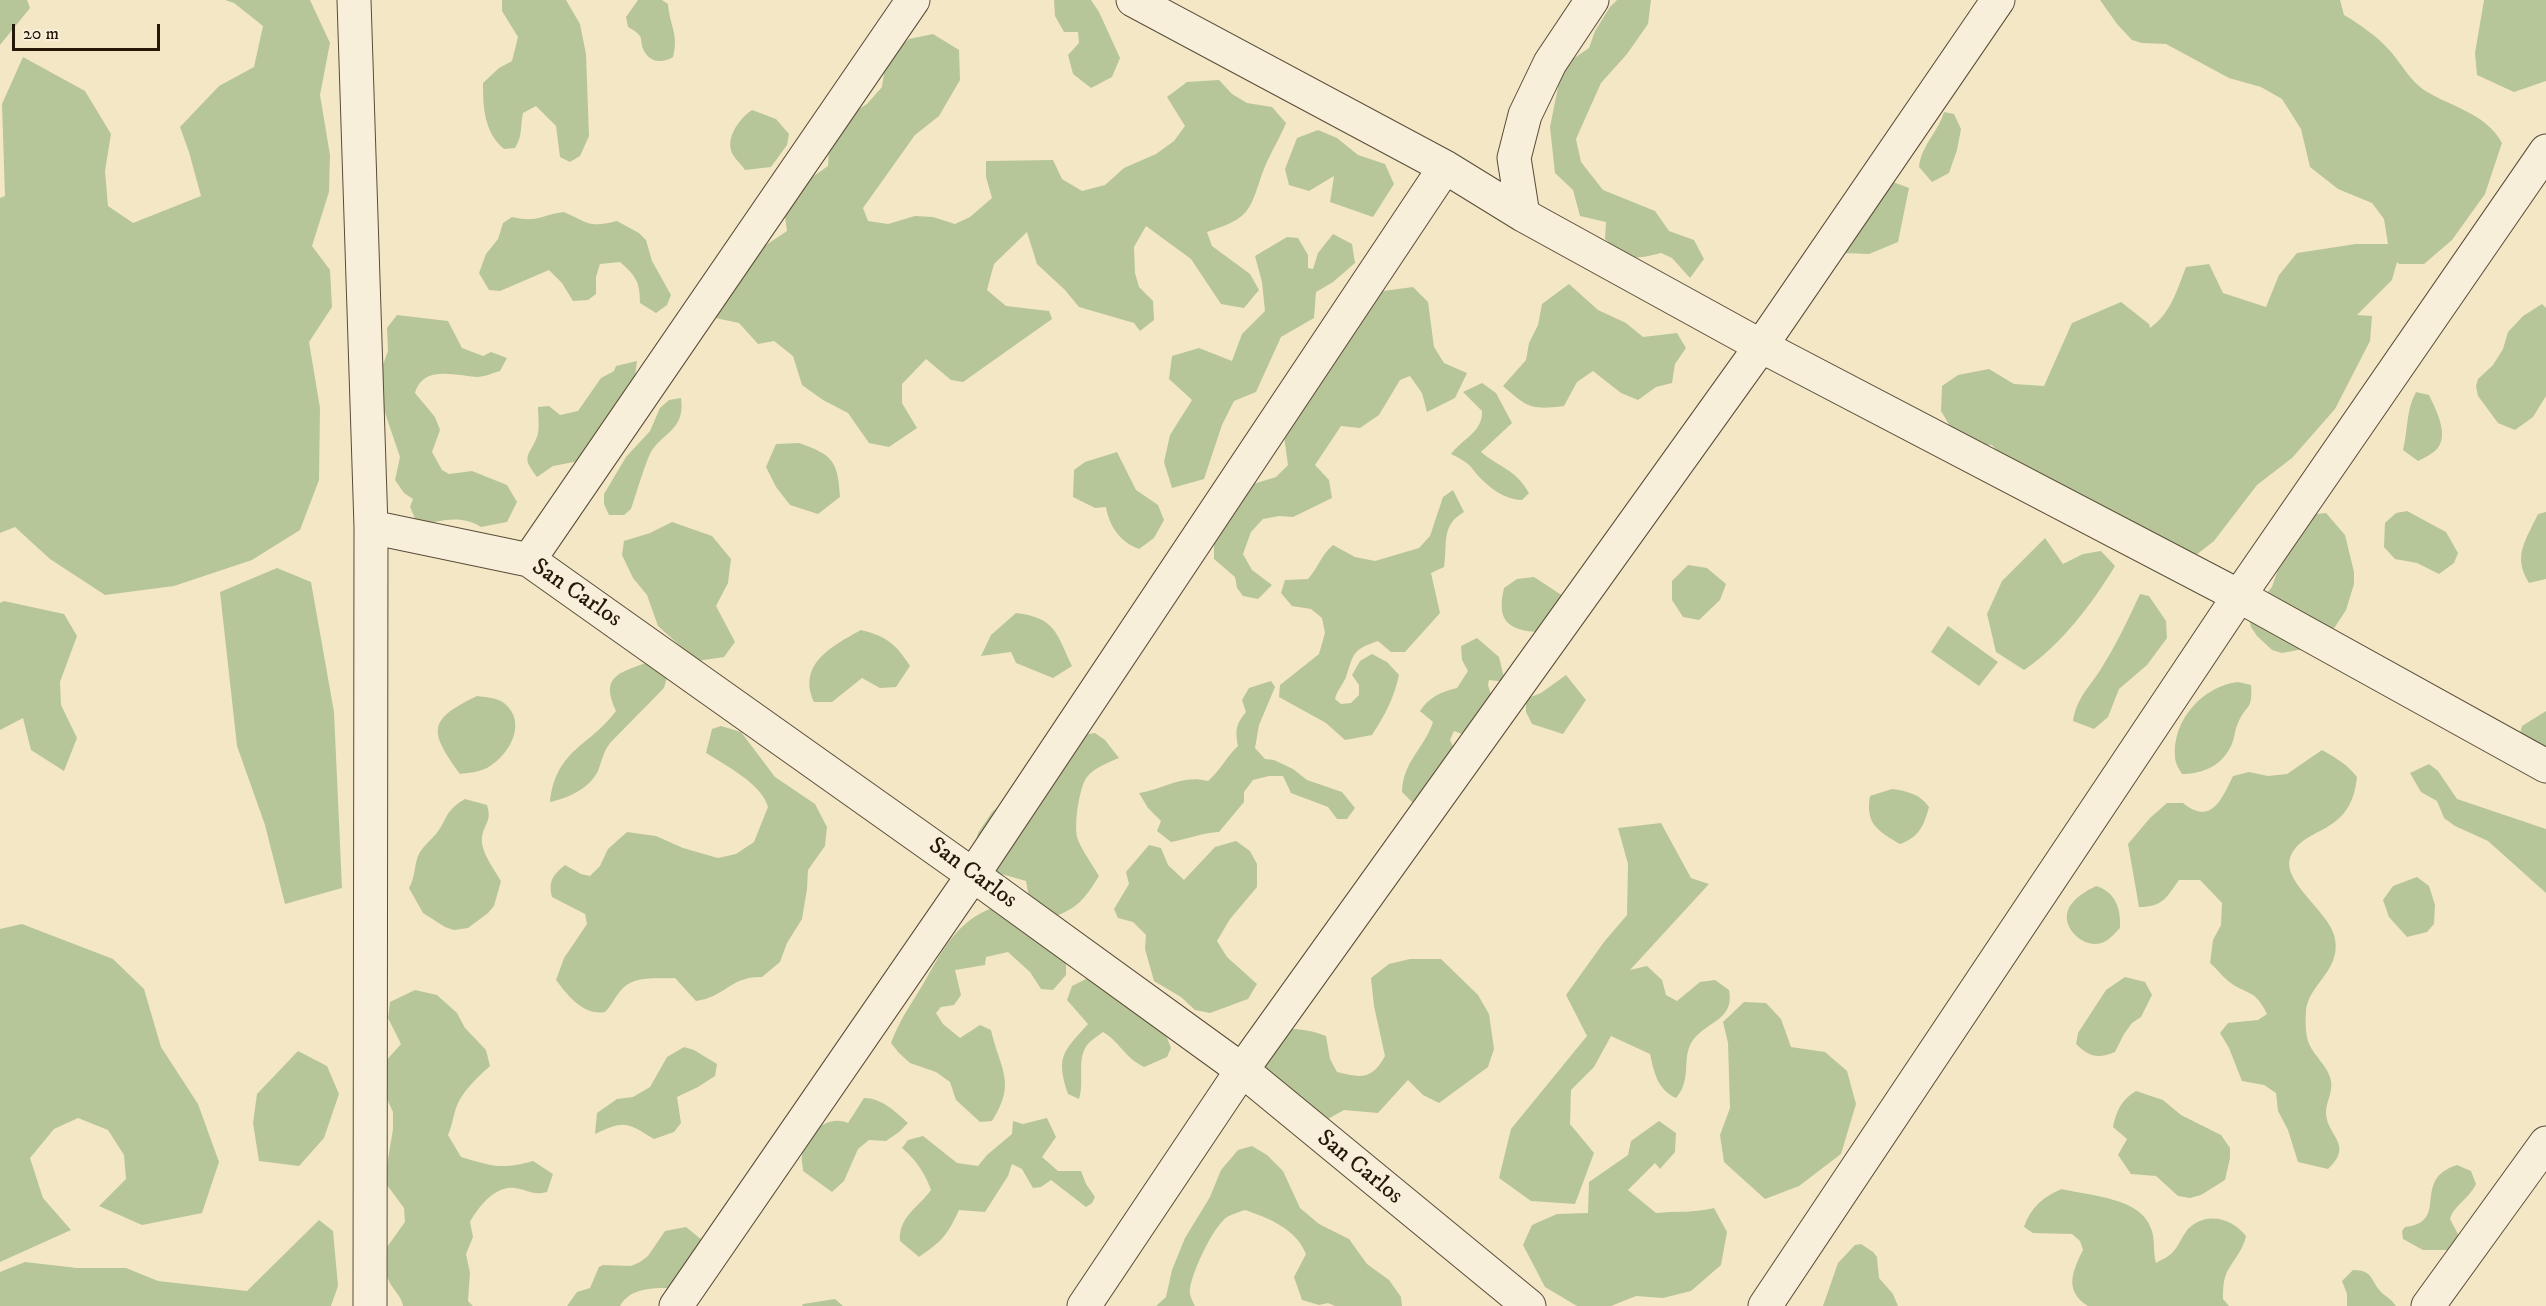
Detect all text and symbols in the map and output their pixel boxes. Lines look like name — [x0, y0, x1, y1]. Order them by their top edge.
scale bar — [15, 12, 164, 50]
text: 20 m — [23, 23, 59, 45]
street label: San Carlos — [526, 553, 626, 635]
street label: San Carlos — [922, 832, 1022, 916]
street label: San Carlos — [1310, 1125, 1408, 1211]

